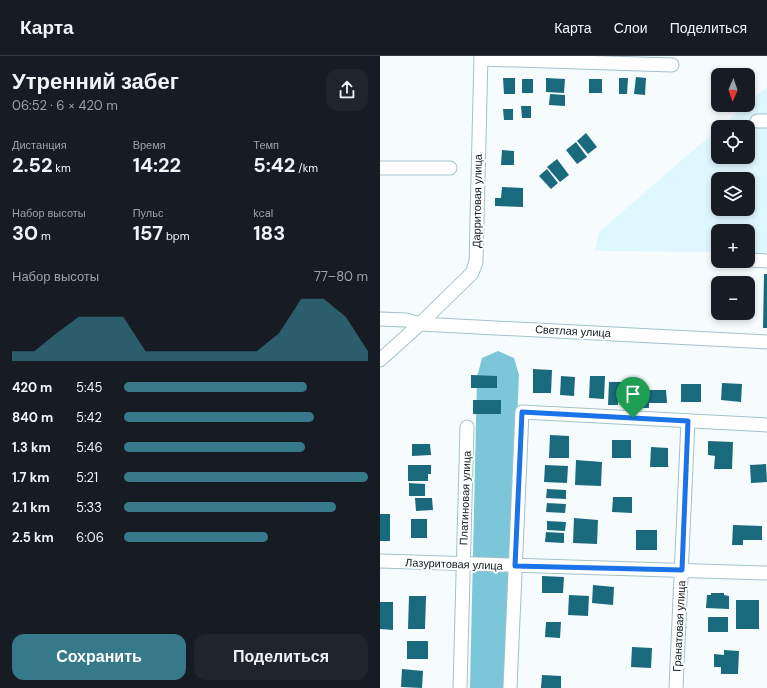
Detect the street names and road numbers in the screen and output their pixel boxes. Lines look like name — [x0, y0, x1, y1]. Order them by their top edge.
street label: Дарритовая улица — [469, 153, 485, 248]
street label: Светлая улица — [535, 322, 612, 340]
street label: Платиновая улица — [456, 450, 474, 545]
street label: Лазуритовая улица — [405, 555, 504, 573]
street label: Гранатовая улица — [670, 579, 688, 672]

